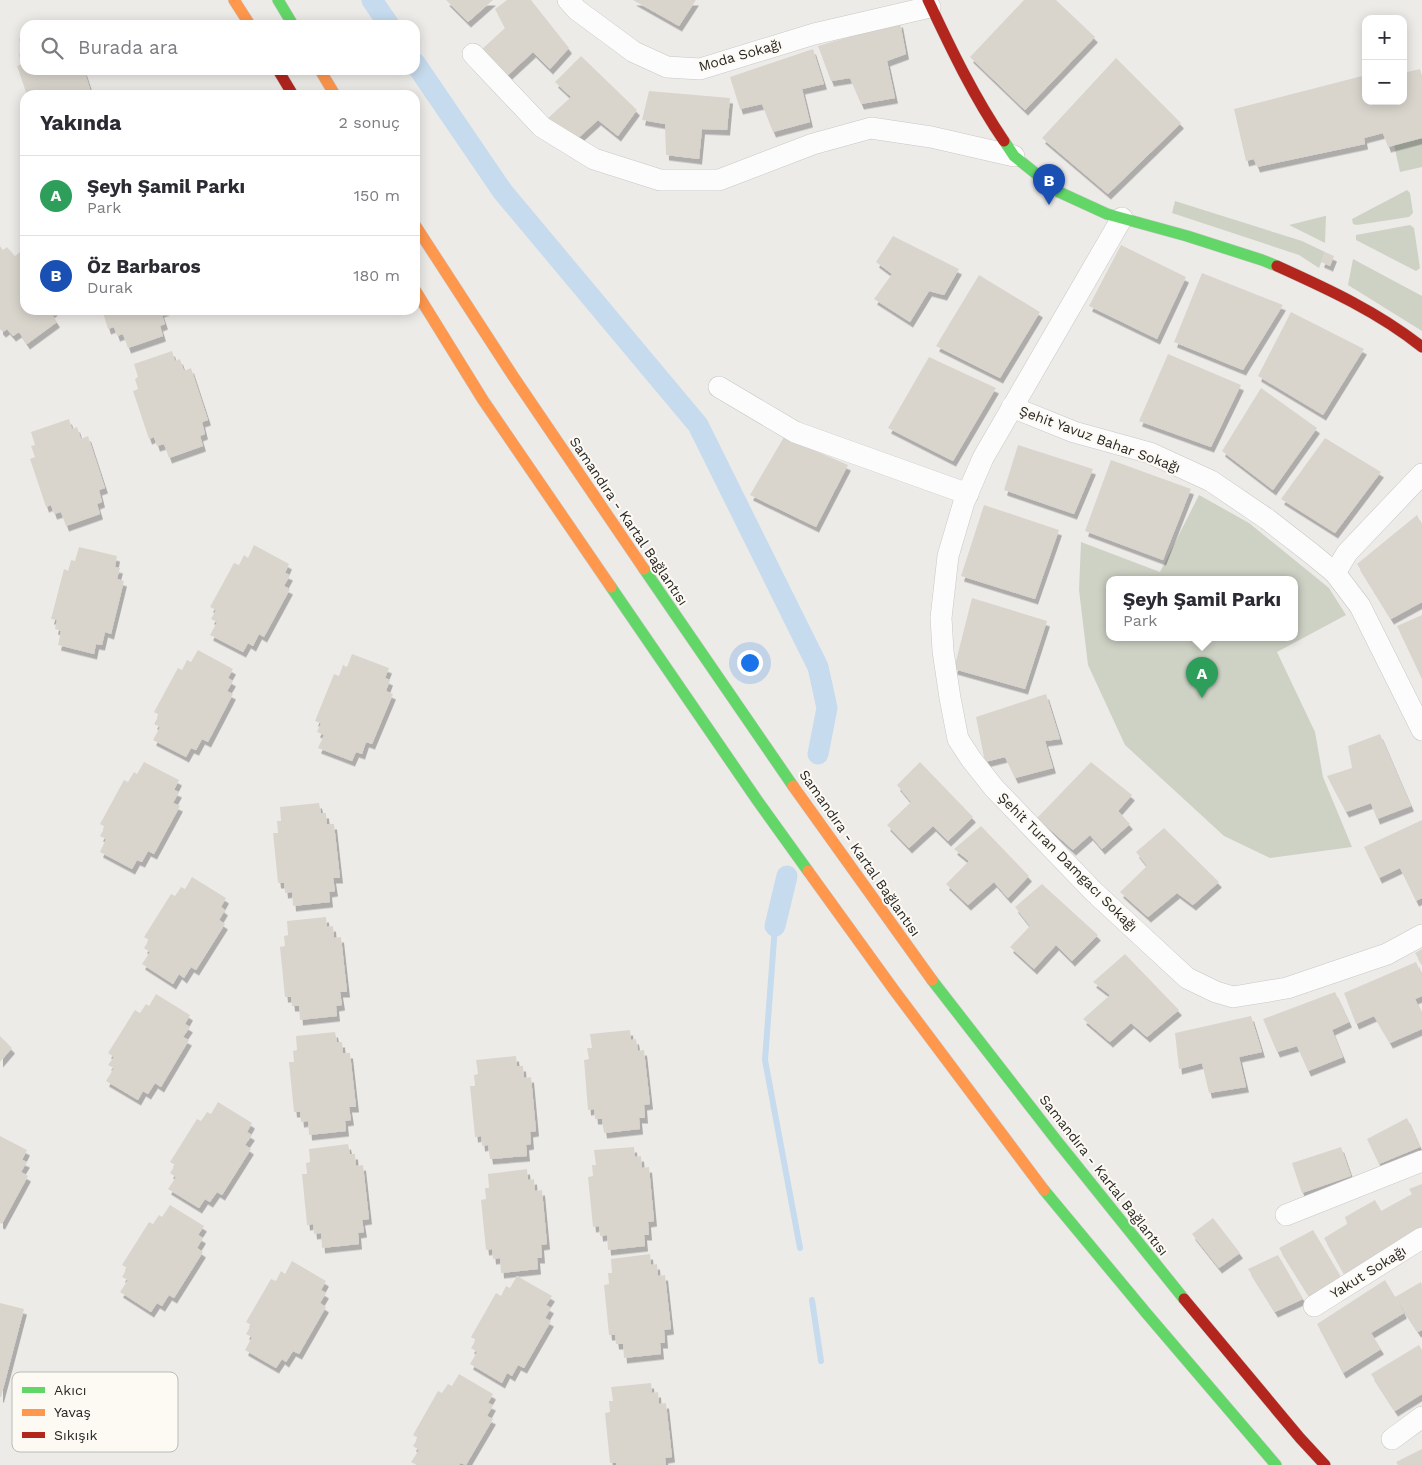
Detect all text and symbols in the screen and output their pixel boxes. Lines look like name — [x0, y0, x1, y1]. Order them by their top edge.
map controls — [1362, 15, 1407, 105]
button: + — [1362, 15, 1407, 60]
search box — [20, 20, 420, 75]
icon: search — [38, 34, 66, 62]
text: Burada ara — [78, 36, 178, 59]
street label: Moda Sokağı — [697, 36, 783, 74]
button: − — [1362, 60, 1407, 105]
text: Yakında — [40, 110, 121, 135]
text: 2 sonuç — [338, 113, 400, 132]
pin: B — [1033, 164, 1065, 205]
text: Şeyh Şamil Parkı — [87, 175, 245, 198]
text: A — [51, 186, 61, 205]
text: 150 m — [354, 186, 400, 205]
text: Park — [87, 198, 121, 217]
text: Öz Barbaros — [87, 255, 201, 278]
text: B — [51, 266, 61, 285]
text: 180 m — [353, 266, 400, 285]
text: Durak — [87, 278, 133, 297]
street label: Şehit Yavuz Bahar Sokağı — [1017, 402, 1183, 476]
street label: Samandıra - Kartal Bağlantısı — [567, 434, 691, 608]
popup — [1106, 576, 1298, 641]
text: Şeyh Şamil Parkı — [1123, 588, 1281, 611]
text: Park — [1123, 611, 1157, 630]
your location — [737, 650, 763, 676]
pin: A — [1186, 657, 1218, 698]
street label: Samandıra - Kartal Bağlantısı — [796, 767, 924, 939]
street label: Şehit Turan Damgacı Sokağı — [995, 789, 1141, 935]
street label: Samandıra - Kartal Bağlantısı — [1036, 1091, 1172, 1259]
street label: Yakut Sokağı — [1327, 1242, 1409, 1302]
legend — [12, 1372, 178, 1452]
text: Akıcı — [54, 1382, 86, 1398]
text: Yavaş — [54, 1404, 91, 1420]
text: Sıkışık — [54, 1427, 97, 1443]

